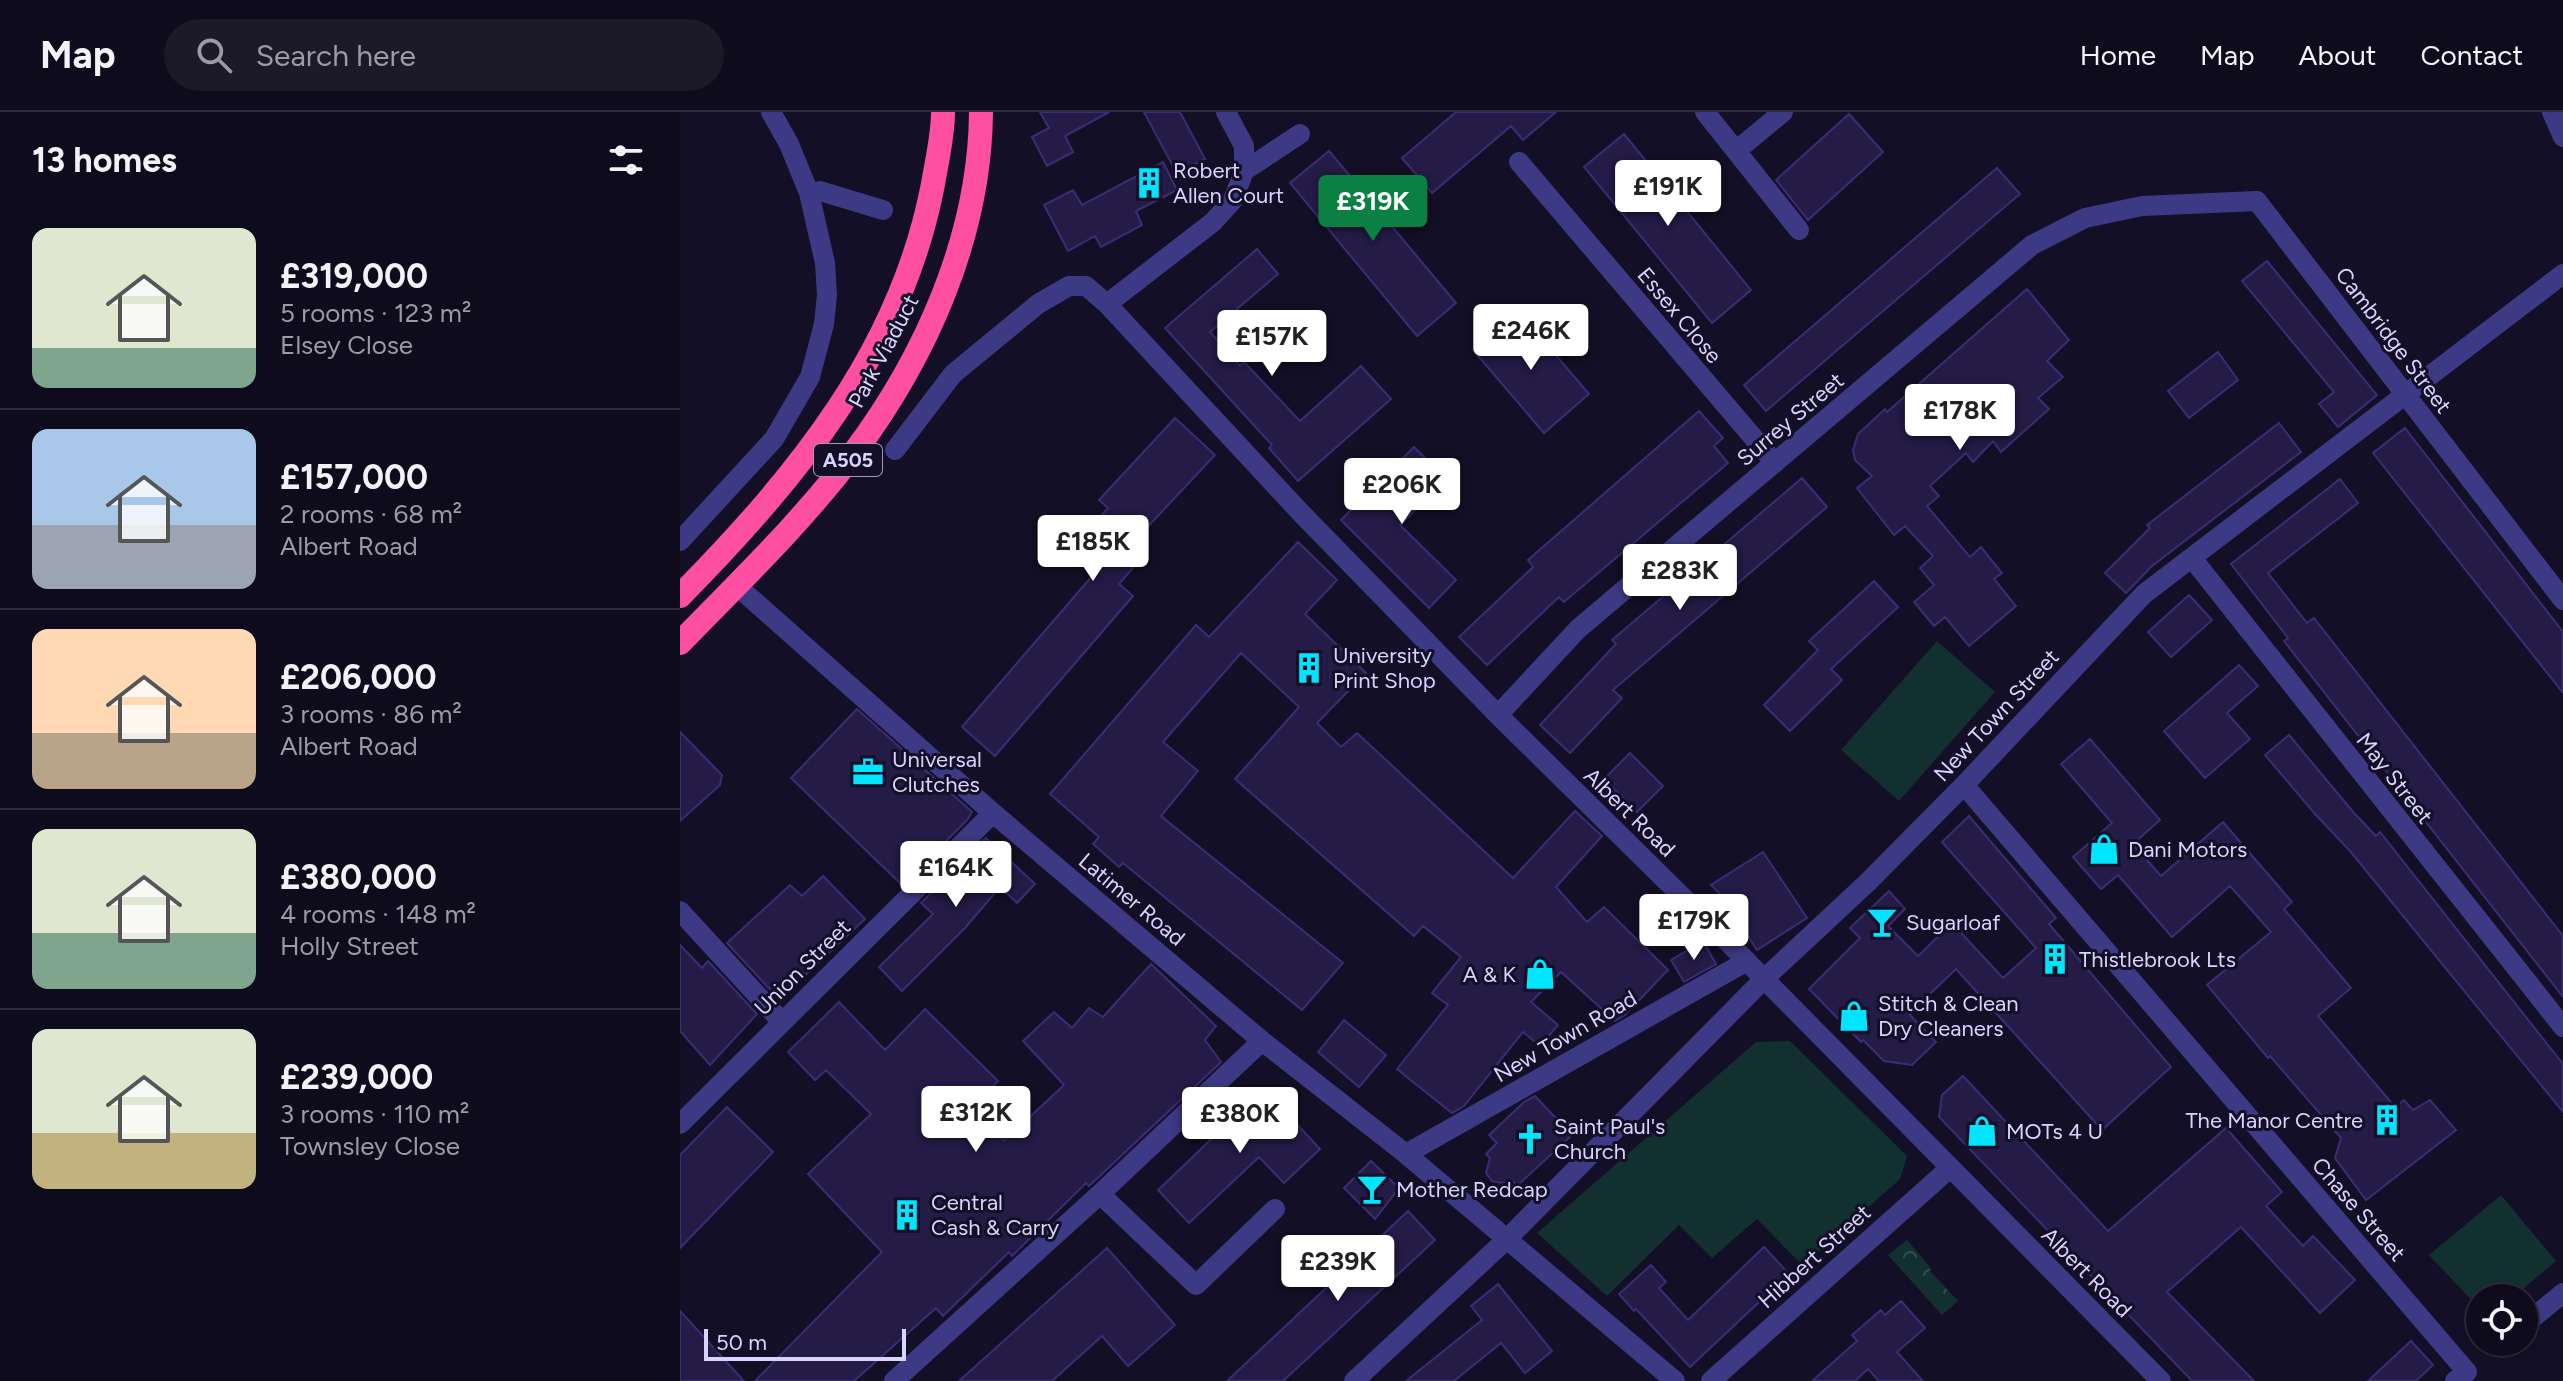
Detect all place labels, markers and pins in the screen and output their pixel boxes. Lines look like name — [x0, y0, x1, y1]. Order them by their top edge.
place label: Robert Allen Court — [1173, 157, 1284, 209]
pin: £191K — [1612, 160, 1724, 228]
building icon: Robert Allen Court — [1132, 166, 1166, 200]
pin: £319K — [1317, 175, 1429, 243]
pin: £246K — [1475, 304, 1587, 372]
pin: £157K — [1216, 310, 1328, 378]
pin: £178K — [1904, 384, 2016, 452]
pin: £206K — [1346, 458, 1458, 526]
pin: £185K — [1037, 515, 1149, 583]
pin: £283K — [1624, 544, 1736, 612]
place label: University Print Shop — [1333, 642, 1436, 694]
building icon: University Print Shop — [1292, 651, 1326, 685]
place label: Universal Clutches — [892, 746, 982, 798]
office icon: Universal Clutches — [851, 755, 885, 789]
shop icon: Dani Motors — [2087, 832, 2121, 866]
place label: Dani Motors — [2128, 836, 2247, 863]
pin: £164K — [900, 841, 1012, 909]
pin: £179K — [1638, 894, 1750, 962]
bar icon: Sugarloaf — [1865, 905, 1899, 939]
place label: Sugarloaf — [1906, 909, 2001, 936]
building icon: Thistlebrook Lts — [2038, 942, 2072, 976]
place label: Thistlebrook Lts — [2079, 946, 2236, 973]
shop icon: A & K — [1523, 957, 1557, 991]
place label: A & K — [1463, 961, 1517, 988]
place label: Stitch & Clean Dry Cleaners — [1878, 990, 2019, 1042]
shop icon: Stitch & Clean Dry Cleaners — [1837, 999, 1871, 1033]
pin: £312K — [920, 1086, 1032, 1154]
pin: £380K — [1184, 1087, 1296, 1155]
building icon: The Manor Centre — [2370, 1103, 2404, 1137]
place label: The Manor Centre — [2185, 1107, 2363, 1134]
place label: Saint Paul's Church — [1554, 1113, 1665, 1165]
shop icon: MOTs 4 U — [1965, 1114, 1999, 1148]
place label: MOTs 4 U — [2006, 1118, 2103, 1145]
church icon: Saint Paul's Church — [1513, 1122, 1547, 1156]
bar icon: Mother Redcap — [1355, 1172, 1389, 1206]
place label: Mother Redcap — [1396, 1176, 1548, 1203]
place label: Central Cash & Carry — [931, 1189, 1060, 1241]
building icon: Central Cash & Carry — [890, 1198, 924, 1232]
pin: £239K — [1282, 1235, 1394, 1303]

